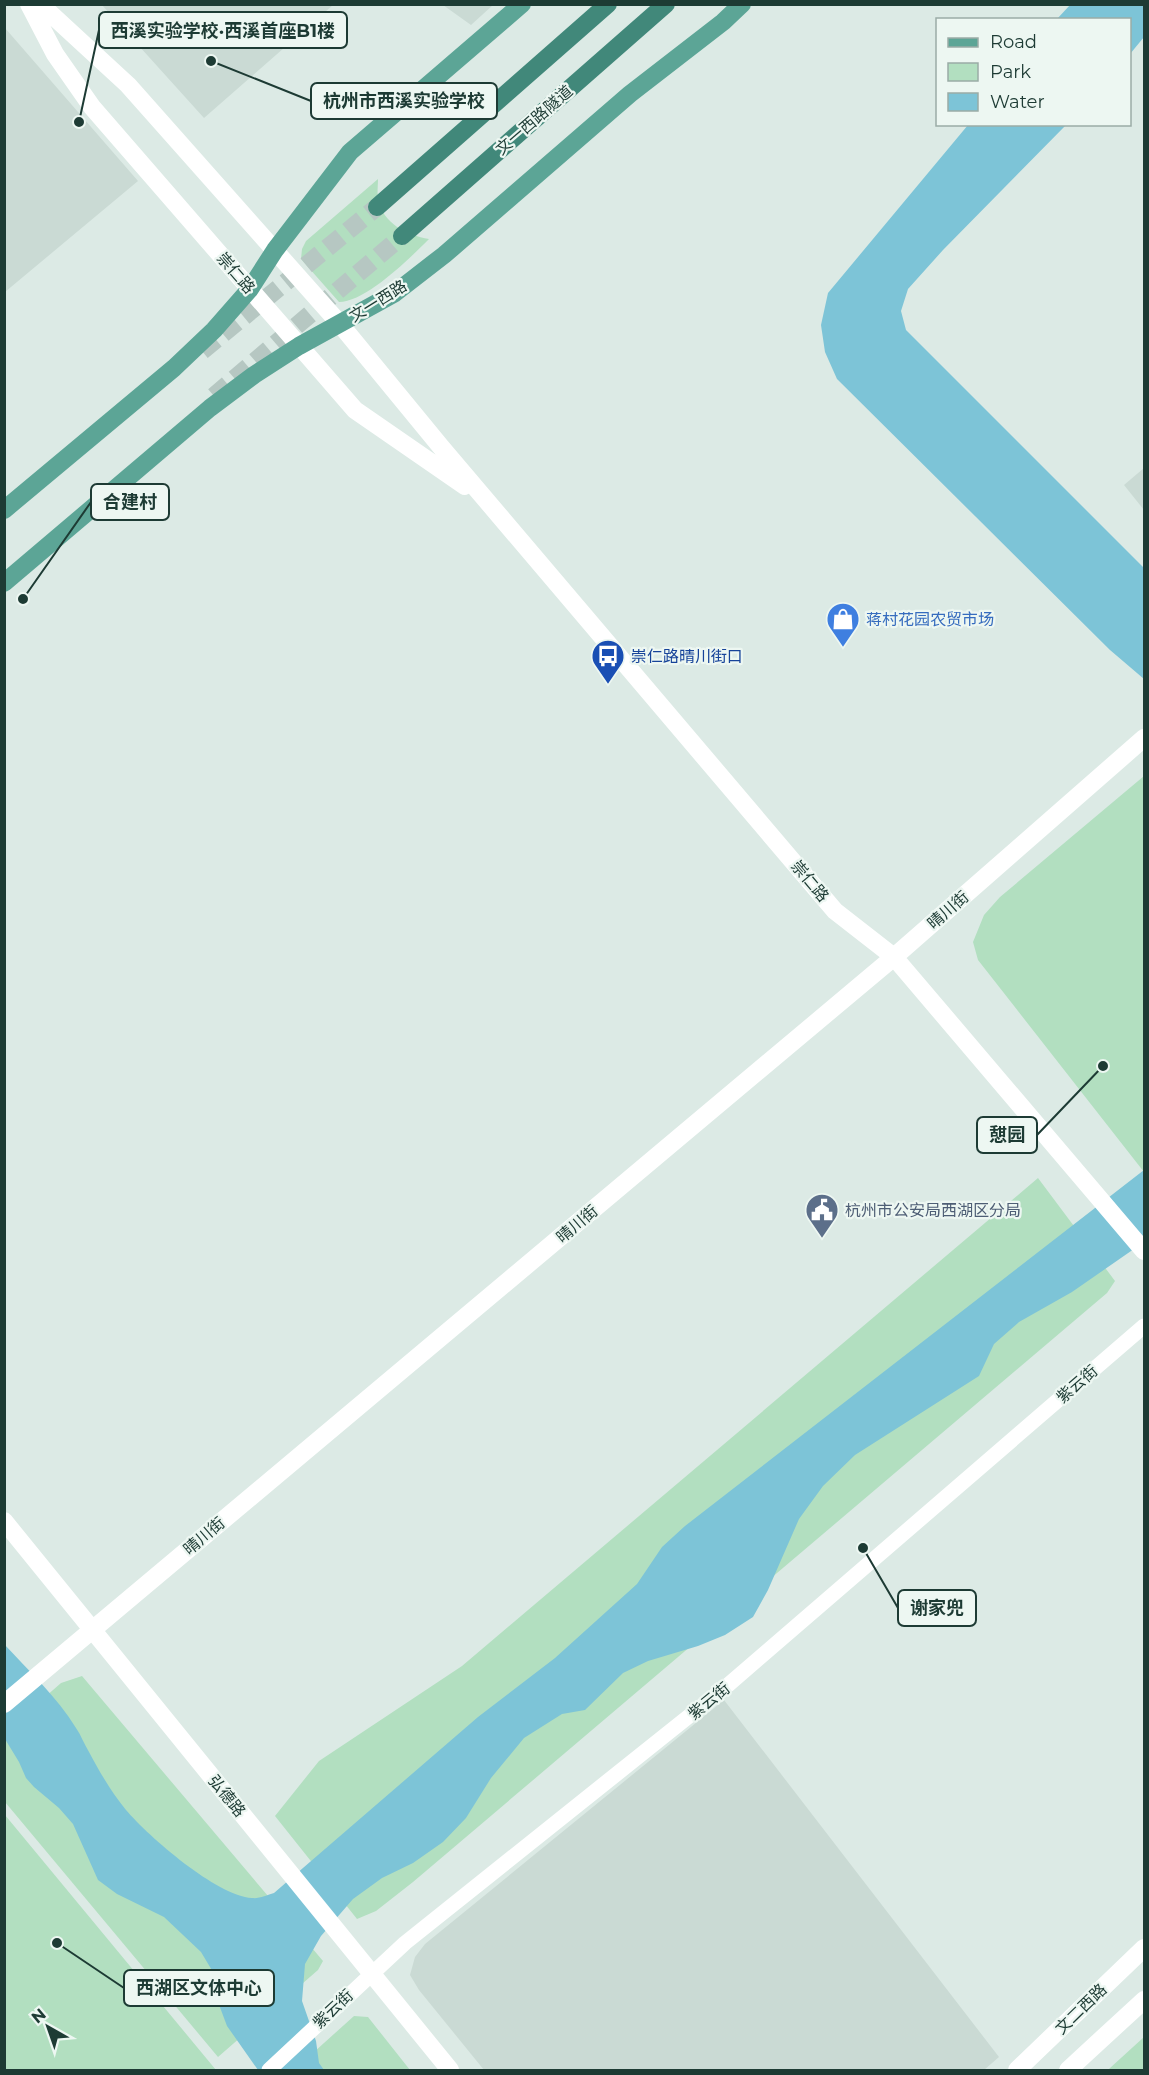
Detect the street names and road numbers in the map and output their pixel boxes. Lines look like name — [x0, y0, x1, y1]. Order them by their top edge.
street label: 文一西路隧道 — [492, 81, 576, 159]
street label: 崇仁路 — [213, 249, 259, 297]
street label: 文一西路 — [346, 276, 410, 326]
street label: 崇仁路 — [787, 857, 833, 905]
street label: 晴川街 — [924, 887, 972, 933]
street label: 晴川街 — [553, 1201, 601, 1247]
street label: 紫云街 — [1053, 1361, 1101, 1407]
street label: 晴川街 — [180, 1513, 228, 1559]
street label: 紫云街 — [684, 1679, 734, 1723]
street label: 弘德路 — [205, 1771, 249, 1821]
street label: 文二西路 — [1051, 1980, 1111, 2038]
street label: 紫云街 — [309, 1986, 357, 2032]

